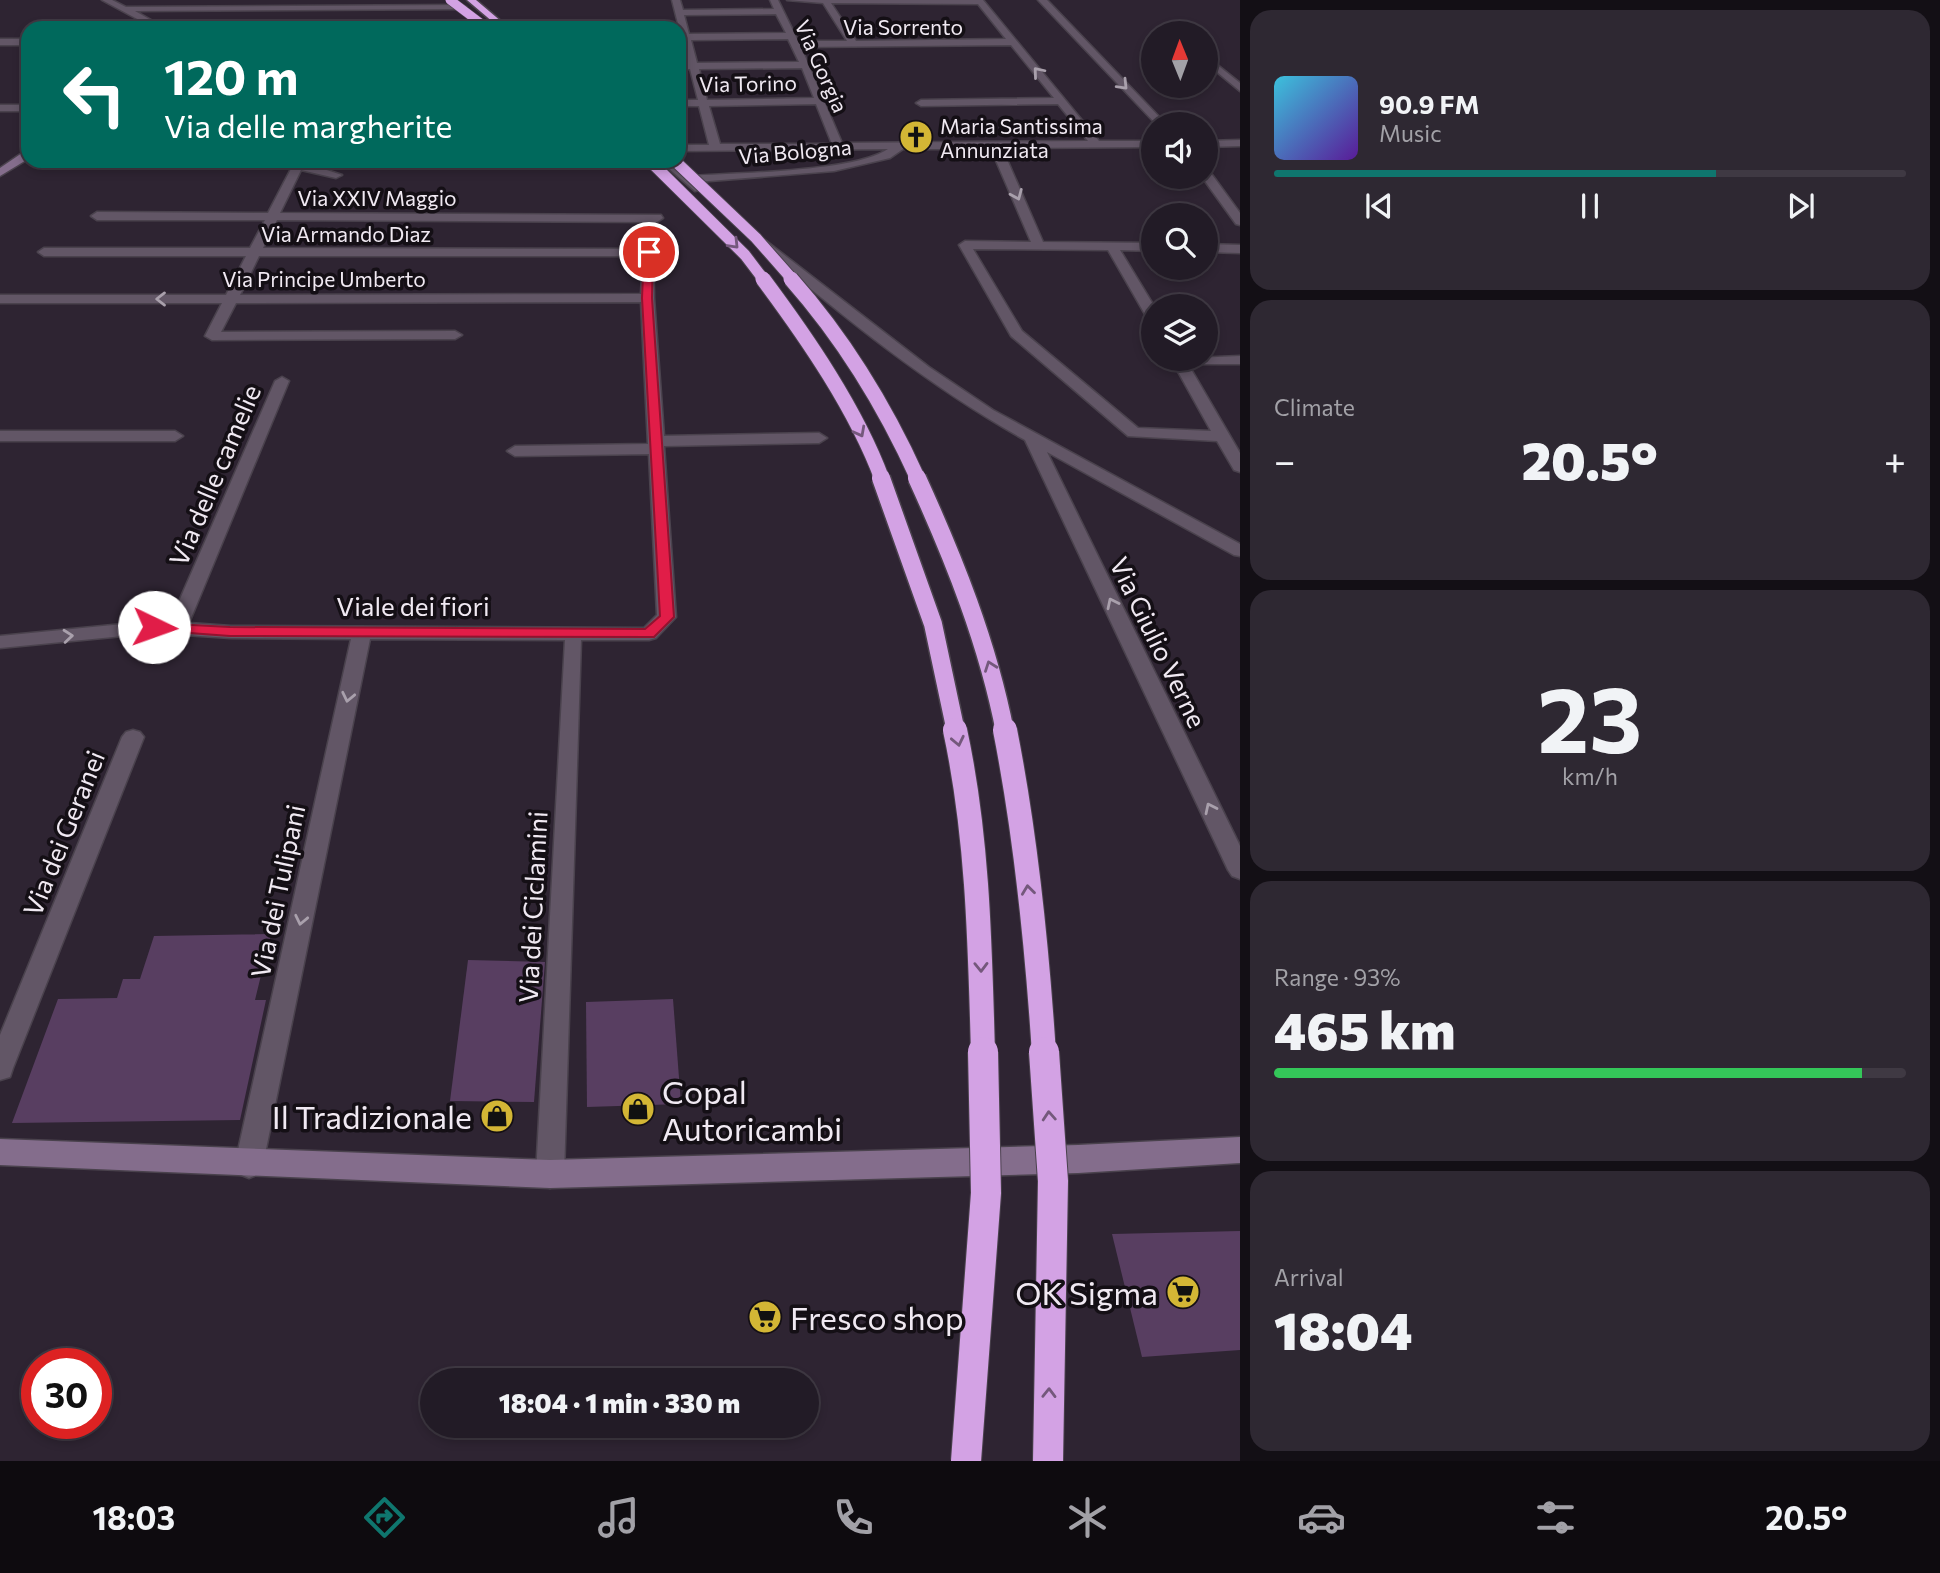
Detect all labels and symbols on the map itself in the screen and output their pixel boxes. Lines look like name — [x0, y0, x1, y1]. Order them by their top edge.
street label: Via Sorrento — [843, 14, 963, 39]
street label: Via Gorgia — [790, 16, 854, 116]
north arrow — [1141, 21, 1218, 98]
one-way arrow — [1034, 67, 1046, 80]
street label: Via Torino — [699, 70, 797, 96]
one-way arrow — [1115, 77, 1128, 90]
place label: Maria Santissima Annunziata — [940, 113, 1103, 162]
church icon: Maria Santissima Annunziata — [897, 118, 935, 156]
street label: Via Bologna — [738, 134, 852, 168]
street label: Via XXIV Maggio — [297, 185, 457, 210]
one-way arrow — [1008, 188, 1022, 200]
street label: Via Armando Diaz — [261, 221, 431, 246]
pin — [619, 222, 679, 282]
one-way arrow — [725, 235, 738, 248]
street label: Via Principe Umberto — [222, 266, 426, 291]
one-way arrow — [155, 291, 165, 307]
street label: Via delle camelie — [162, 380, 266, 570]
one-way arrow — [851, 425, 865, 437]
street label: Via Giulio Verne — [1104, 552, 1214, 732]
position arrow — [117, 590, 191, 664]
street label: Viale dei fiori — [336, 590, 490, 621]
one-way arrow — [1106, 598, 1120, 610]
one-way arrow — [63, 629, 74, 644]
one-way arrow — [985, 661, 999, 673]
one-way arrow — [341, 691, 356, 703]
one-way arrow — [949, 735, 964, 747]
street label: Via dei Geranei — [16, 746, 110, 920]
street label: Via dei Tulipani — [244, 802, 310, 980]
one-way arrow — [1205, 803, 1219, 815]
street label: Via dei Ciclamini — [511, 810, 553, 1004]
one-way arrow — [1021, 884, 1036, 896]
one-way arrow — [294, 914, 309, 926]
one-way arrow — [973, 962, 989, 973]
place label: Copal Autoricambi — [662, 1071, 842, 1148]
shop icon: Copal Autoricambi — [619, 1090, 657, 1128]
place label: Il Tradizionale — [272, 1096, 472, 1136]
shop icon: Il Tradizionale — [478, 1097, 516, 1135]
one-way arrow — [1042, 1111, 1057, 1122]
place label: OK Sigma — [1015, 1272, 1158, 1312]
supermarket icon: OK Sigma — [1164, 1273, 1202, 1311]
place label: Fresco shop — [790, 1297, 964, 1337]
supermarket icon: Fresco shop — [746, 1298, 784, 1336]
speed limit sign: 30 — [21, 1348, 112, 1439]
one-way arrow — [1041, 1387, 1057, 1398]

